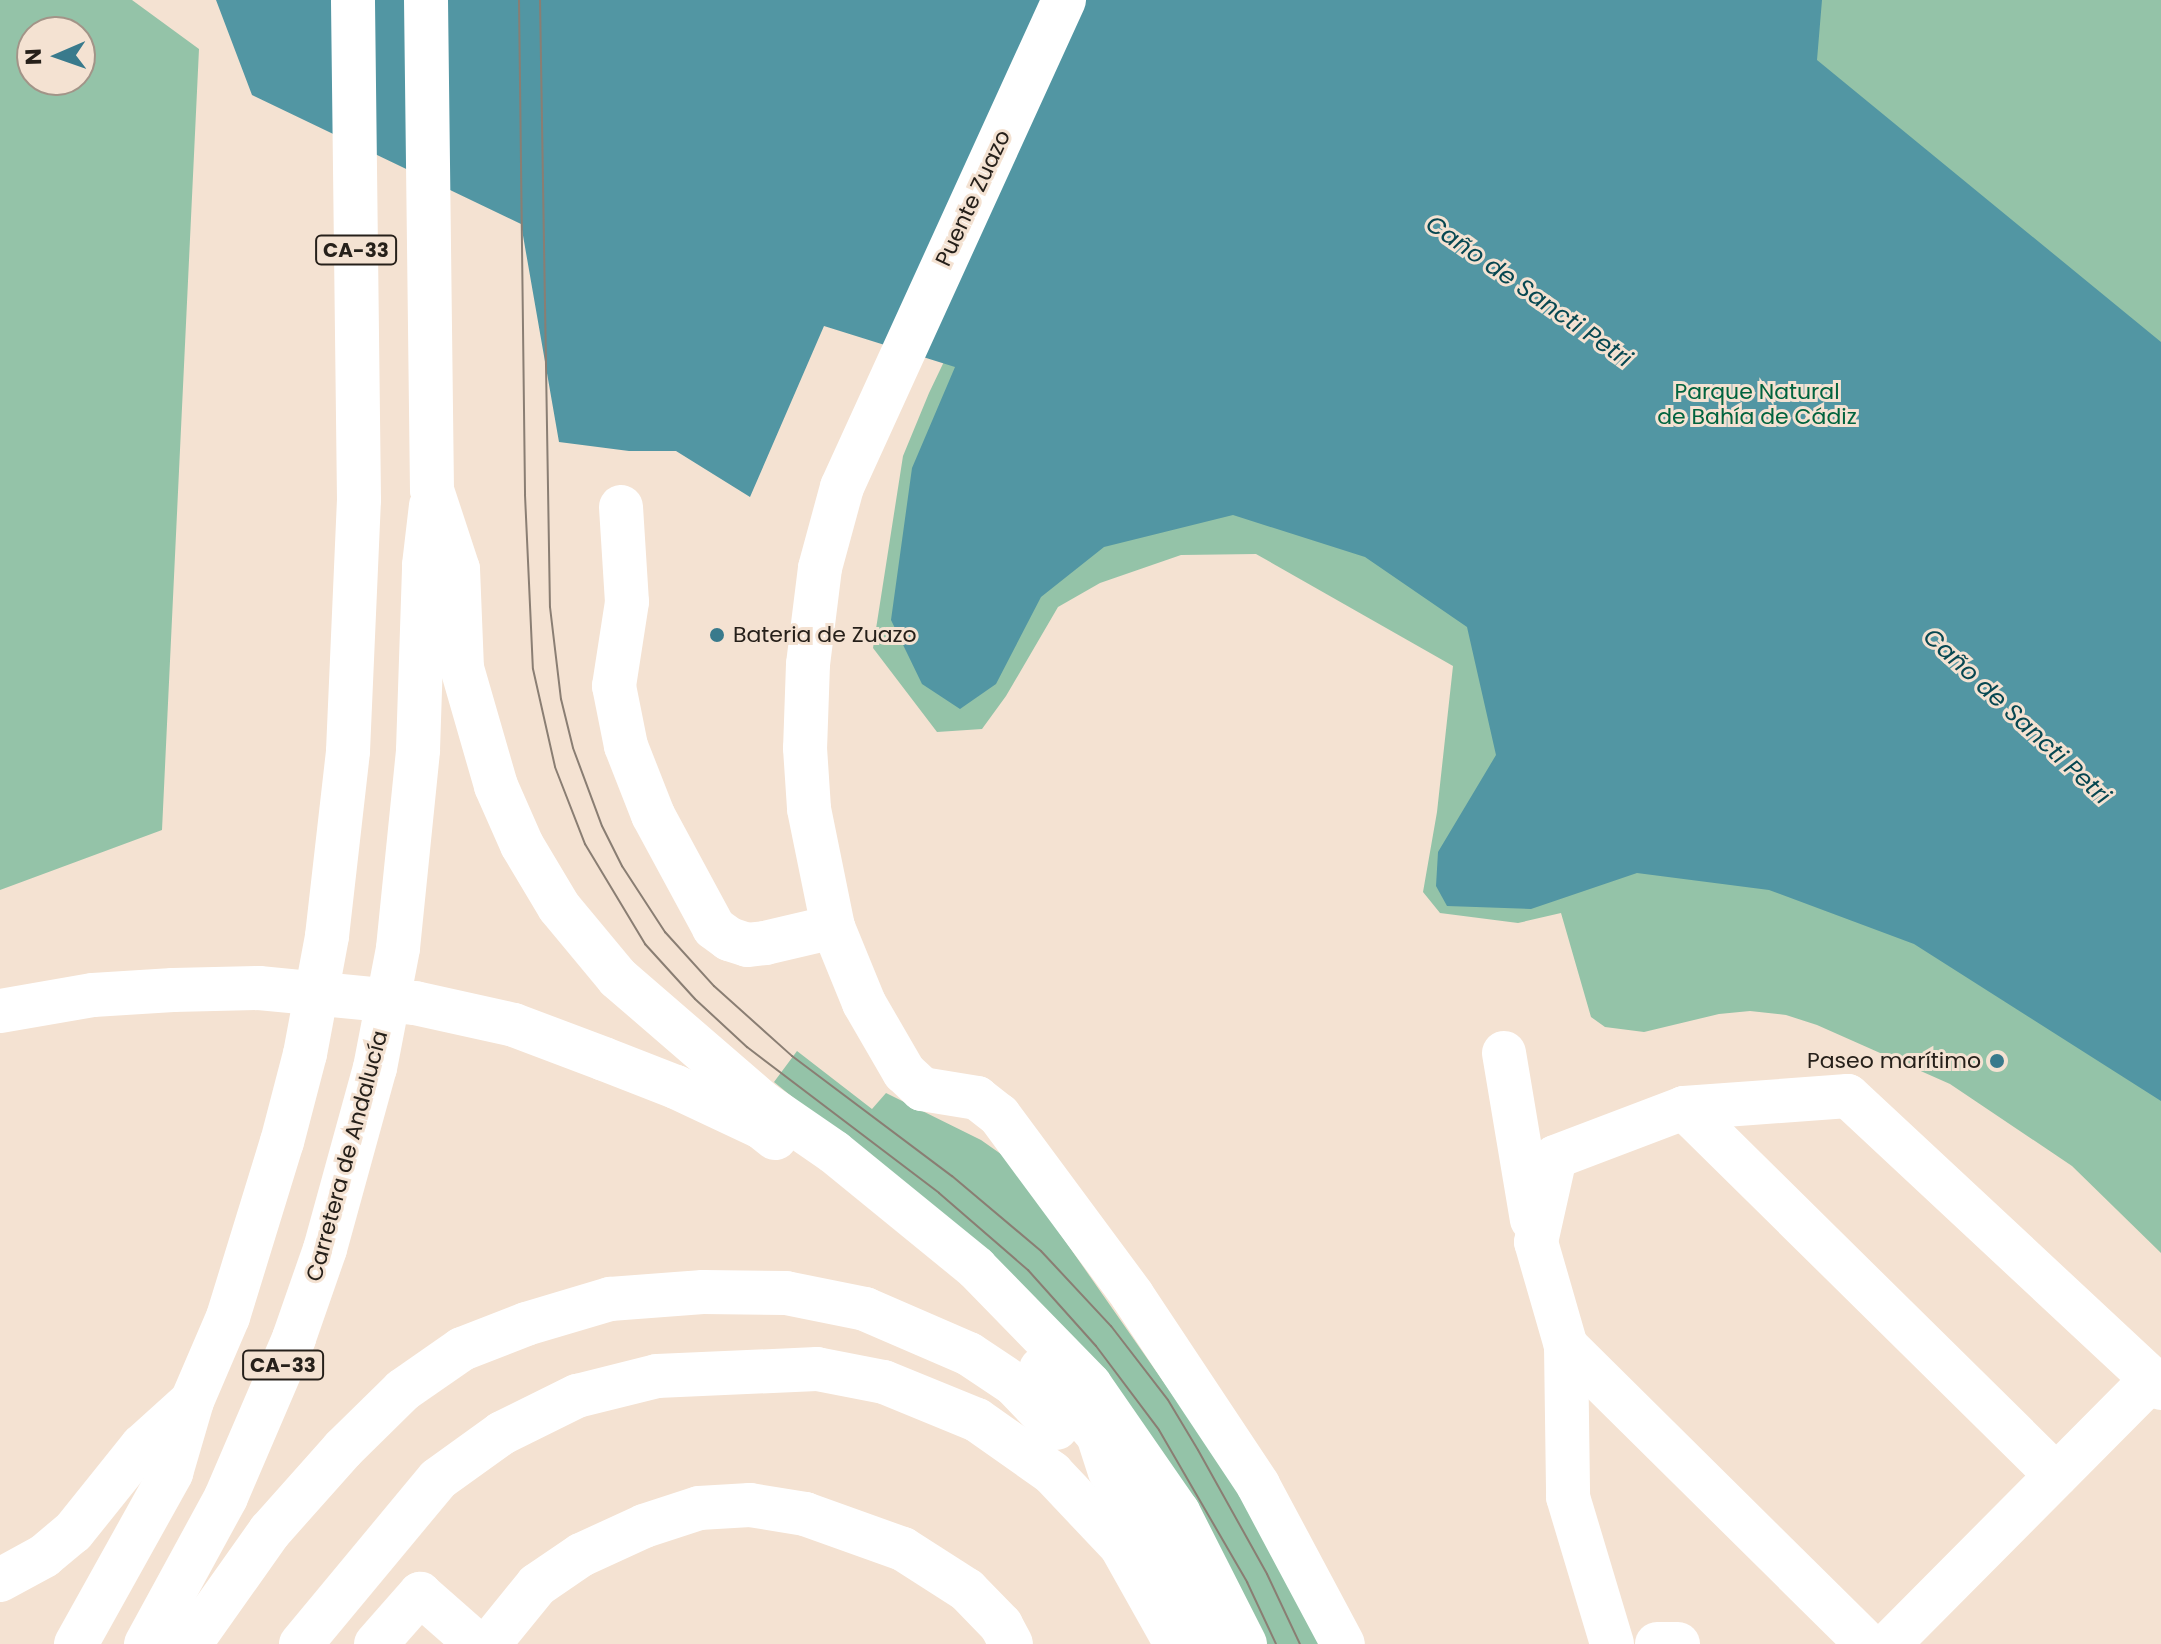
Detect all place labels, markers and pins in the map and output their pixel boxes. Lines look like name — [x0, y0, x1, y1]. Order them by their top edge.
place label: Bateria de Zuazo — [733, 622, 917, 648]
marker: Bateria de Zuazo — [708, 626, 726, 644]
place label: Paseo marítimo — [1807, 1048, 1981, 1074]
marker: Paseo marítimo — [1988, 1052, 2006, 1070]

